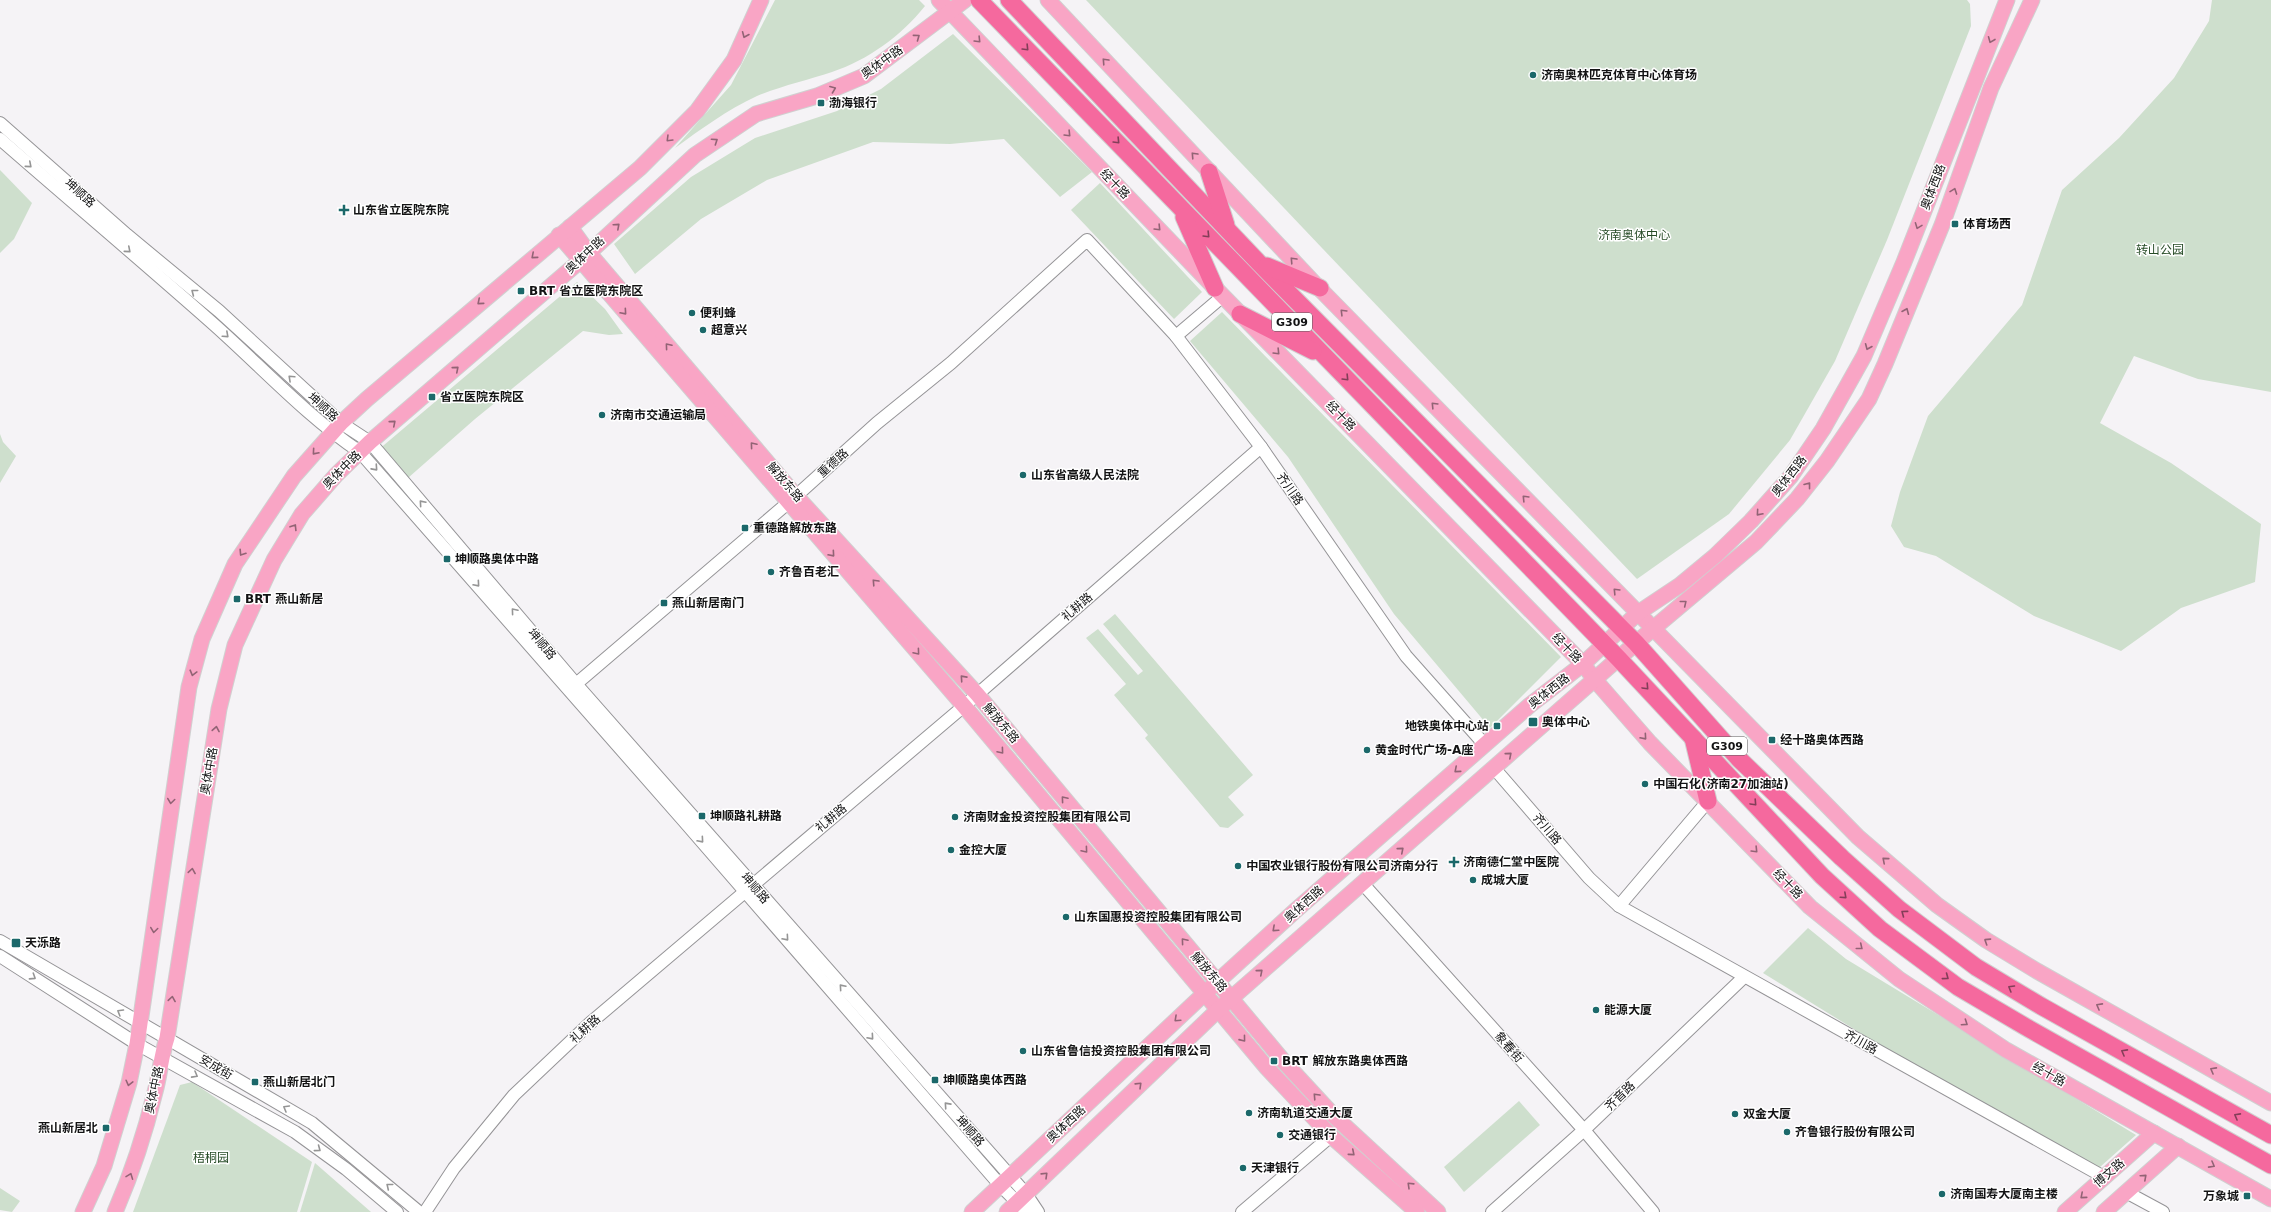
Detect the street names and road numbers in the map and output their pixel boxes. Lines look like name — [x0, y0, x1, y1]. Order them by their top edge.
street label: 奥体中路 — [858, 42, 906, 82]
street label: 奥体西路 — [1918, 162, 1948, 212]
street label: 经十路 — [1097, 166, 1133, 202]
street label: 坤顺路 — [62, 176, 98, 210]
street label: 奥体中路 — [563, 234, 607, 276]
road number: G309 — [1272, 313, 1312, 331]
street label: 坤顺路 — [305, 390, 341, 424]
street label: 经十路 — [1323, 398, 1359, 434]
street label: 重德路 — [815, 446, 851, 480]
street label: 奥体中路 — [320, 448, 364, 492]
street label: 奥体西路 — [1769, 453, 1809, 499]
street label: 解放东路 — [764, 459, 806, 505]
street label: 齐川路 — [1274, 470, 1306, 508]
street label: 礼耕路 — [1059, 590, 1095, 624]
street label: 坤顺路 — [525, 626, 559, 662]
street label: 经十路 — [1549, 630, 1585, 666]
street label: 奥体西路 — [1526, 671, 1572, 711]
street label: 解放东路 — [980, 700, 1022, 746]
road number: G309 — [1707, 737, 1747, 755]
street label: 奥体中路 — [198, 746, 220, 796]
street label: 礼耕路 — [813, 801, 849, 835]
street label: 齐川路 — [1530, 811, 1564, 847]
street label: 经十路 — [1770, 866, 1806, 902]
street label: 坤顺路 — [738, 870, 772, 906]
street label: 奥体西路 — [1281, 883, 1327, 925]
street label: 解放东路 — [1188, 949, 1230, 995]
street label: 礼耕路 — [567, 1012, 603, 1046]
street label: 齐川路 — [1842, 1027, 1880, 1057]
street label: 象春街 — [1492, 1029, 1526, 1065]
street label: 安成街 — [197, 1052, 235, 1082]
street label: 经十路 — [2030, 1059, 2068, 1089]
street label: 奥体中路 — [142, 1065, 166, 1115]
street label: 齐音路 — [1602, 1078, 1638, 1114]
street label: 奥体西路 — [1044, 1103, 1088, 1145]
street label: 坤顺路 — [953, 1113, 987, 1149]
street label: 博文路 — [2091, 1156, 2127, 1190]

